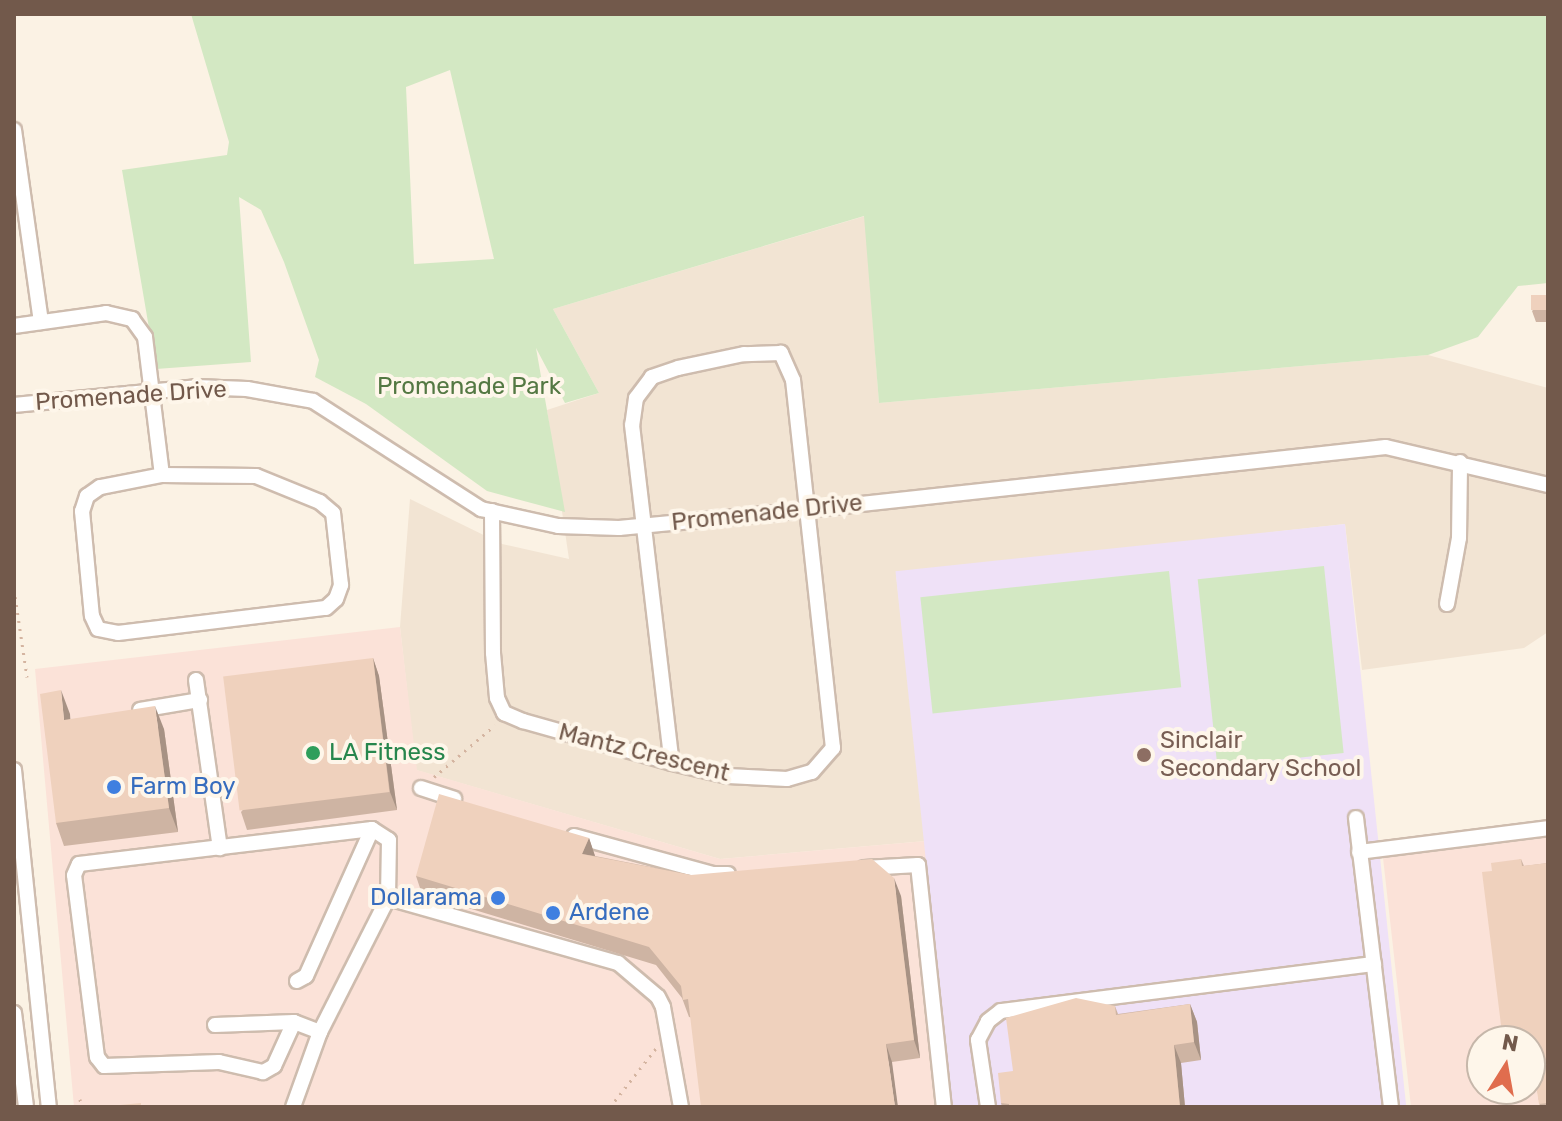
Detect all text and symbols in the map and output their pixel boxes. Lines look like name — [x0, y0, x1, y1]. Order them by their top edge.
park label: Promenade Park — [377, 373, 561, 401]
street label: Promenade Drive — [34, 375, 228, 417]
street label: Promenade Drive — [670, 489, 864, 537]
street label: Mantz Crescent — [556, 718, 732, 788]
place label: Sinclair Secondary School — [1160, 727, 1362, 783]
place label: LA Fitness — [329, 739, 446, 767]
marker: LA Fitness — [304, 744, 322, 762]
marker: Sinclair Secondary School — [1135, 746, 1153, 764]
place label: Farm Boy — [130, 773, 235, 801]
marker: Farm Boy — [105, 778, 123, 796]
place label: Dollarama — [370, 884, 482, 912]
marker: Dollarama — [489, 889, 507, 907]
place label: Ardene — [569, 899, 650, 927]
marker: Ardene — [544, 904, 562, 922]
north arrow — [1466, 1025, 1546, 1105]
text: N — [1500, 1028, 1521, 1058]

